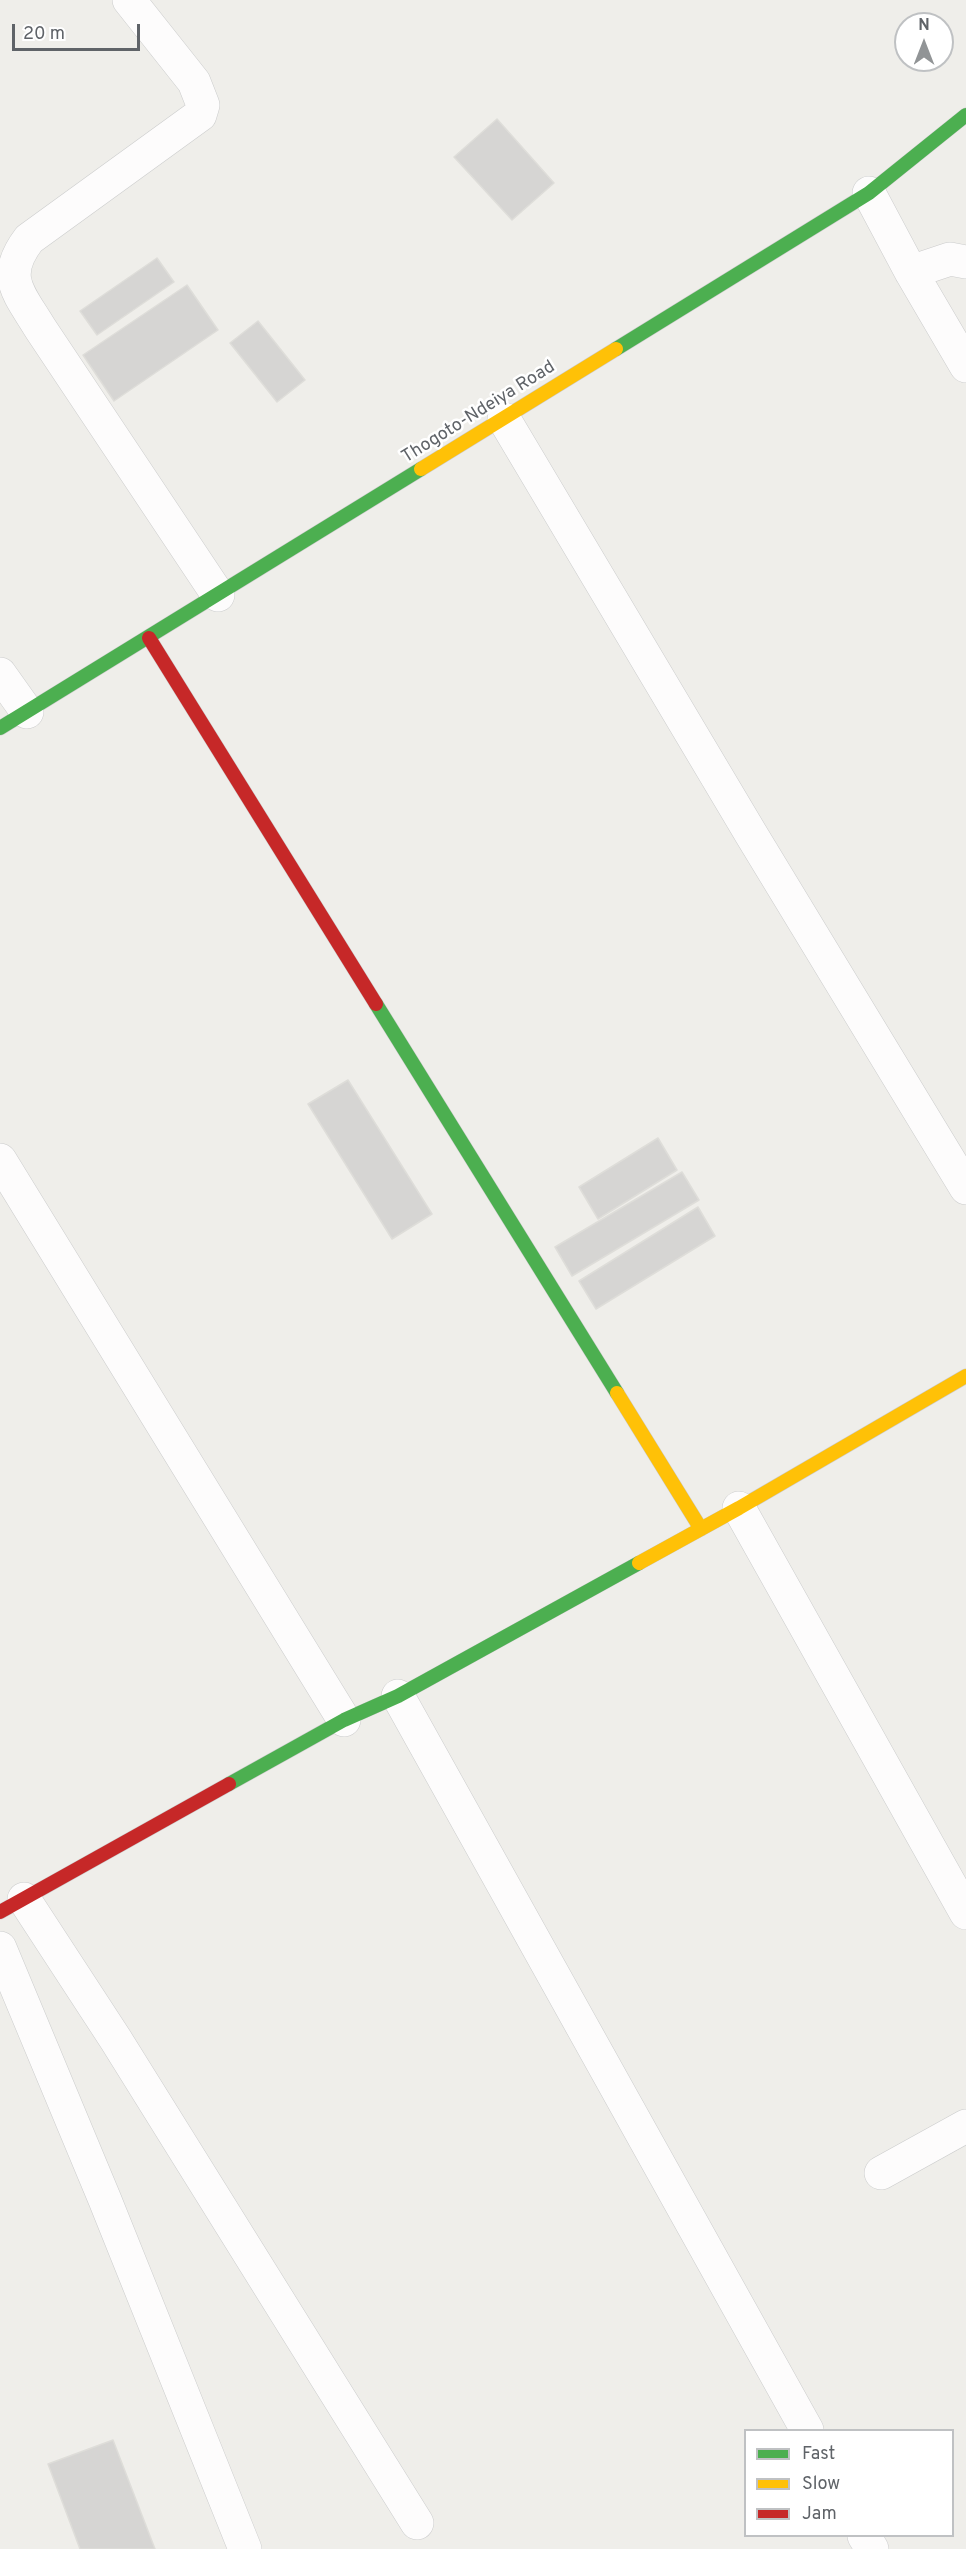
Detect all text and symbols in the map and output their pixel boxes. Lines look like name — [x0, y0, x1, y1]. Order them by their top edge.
scale bar — [15, 12, 142, 50]
north arrow — [894, 12, 954, 72]
text: N — [918, 16, 930, 36]
text: 20 m — [23, 23, 65, 46]
street label: Thogoto-Ndeiya Road — [398, 357, 560, 469]
legend — [744, 2429, 954, 2537]
text: Fast — [802, 2443, 835, 2466]
text: Slow — [802, 2473, 840, 2496]
text: Jam — [802, 2503, 837, 2526]

